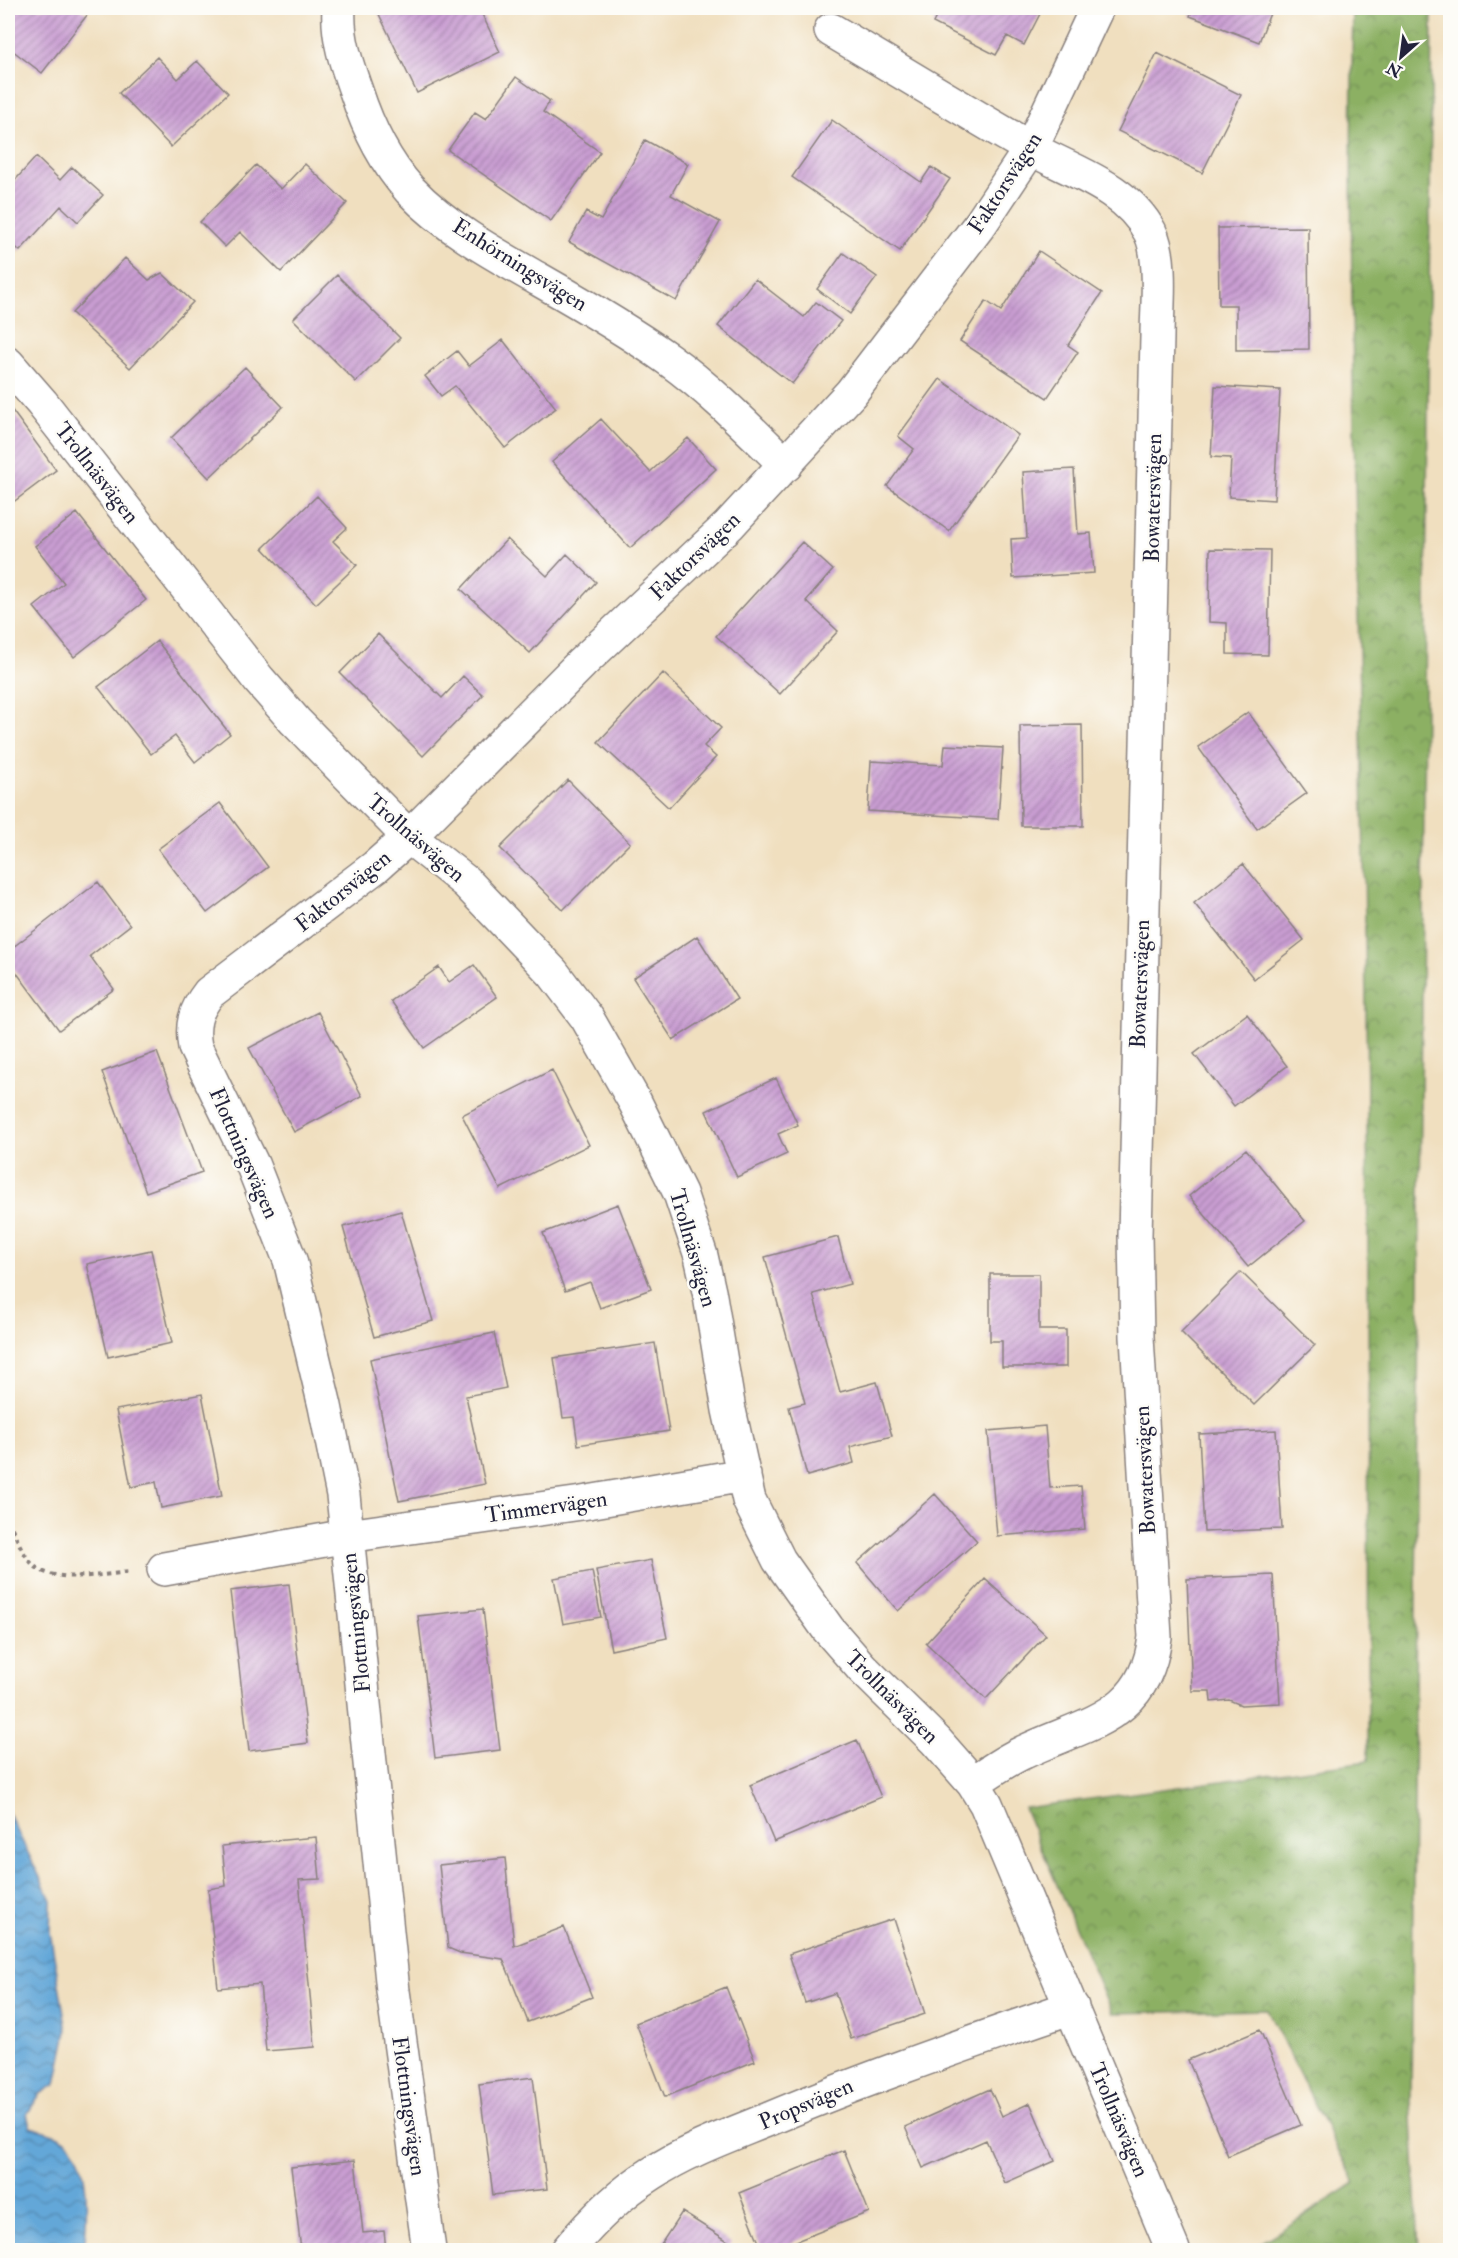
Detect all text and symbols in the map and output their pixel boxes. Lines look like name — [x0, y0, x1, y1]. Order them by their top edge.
north arrow — [1371, 27, 1431, 87]
text: N — [1383, 57, 1406, 82]
street label: Faktorsvägen — [962, 127, 1048, 239]
street label: Enhörningsvägen — [447, 212, 593, 318]
street label: Trollnäsvägen — [49, 416, 145, 530]
street label: Bowatersvägen — [1138, 433, 1168, 563]
street label: Faktorsvägen — [644, 506, 746, 606]
street label: Trollnäsvägen — [361, 788, 471, 888]
street label: Faktorsvägen — [289, 844, 397, 938]
street label: Bowatersvägen — [1124, 919, 1156, 1049]
street label: Flottningsvägen — [203, 1083, 285, 1223]
street label: Trollnäsvägen — [663, 1186, 723, 1310]
street label: Bowatersvägen — [1128, 1405, 1162, 1535]
street label: Timmervägen — [483, 1485, 609, 1529]
street label: Flottningsvägen — [335, 1551, 377, 1695]
street label: Trollnäsvägen — [839, 1644, 945, 1750]
street label: Flottningsvägen — [385, 2034, 433, 2178]
street label: Trollnäsvägen — [1082, 2059, 1156, 2181]
street label: Propsvägen — [755, 2072, 858, 2137]

